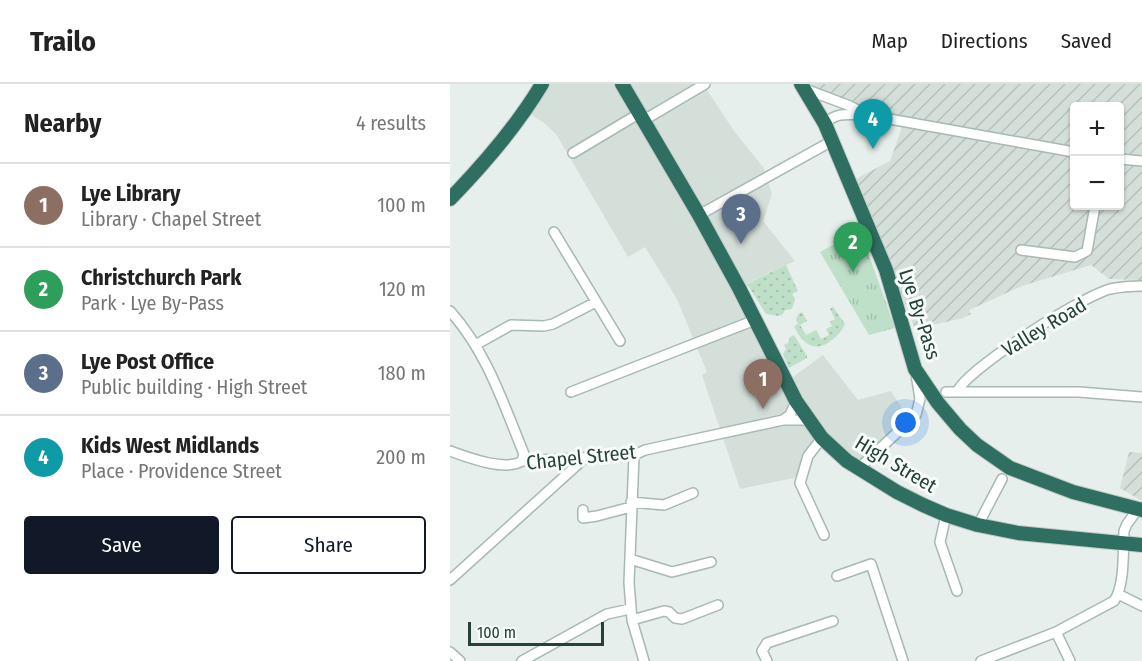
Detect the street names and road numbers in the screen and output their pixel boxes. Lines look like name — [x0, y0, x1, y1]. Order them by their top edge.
street label: Lye By-Pass — [894, 266, 946, 362]
street label: Valley Road — [997, 292, 1091, 362]
street label: High Street — [851, 430, 942, 498]
street label: Chapel Street — [525, 439, 637, 475]

